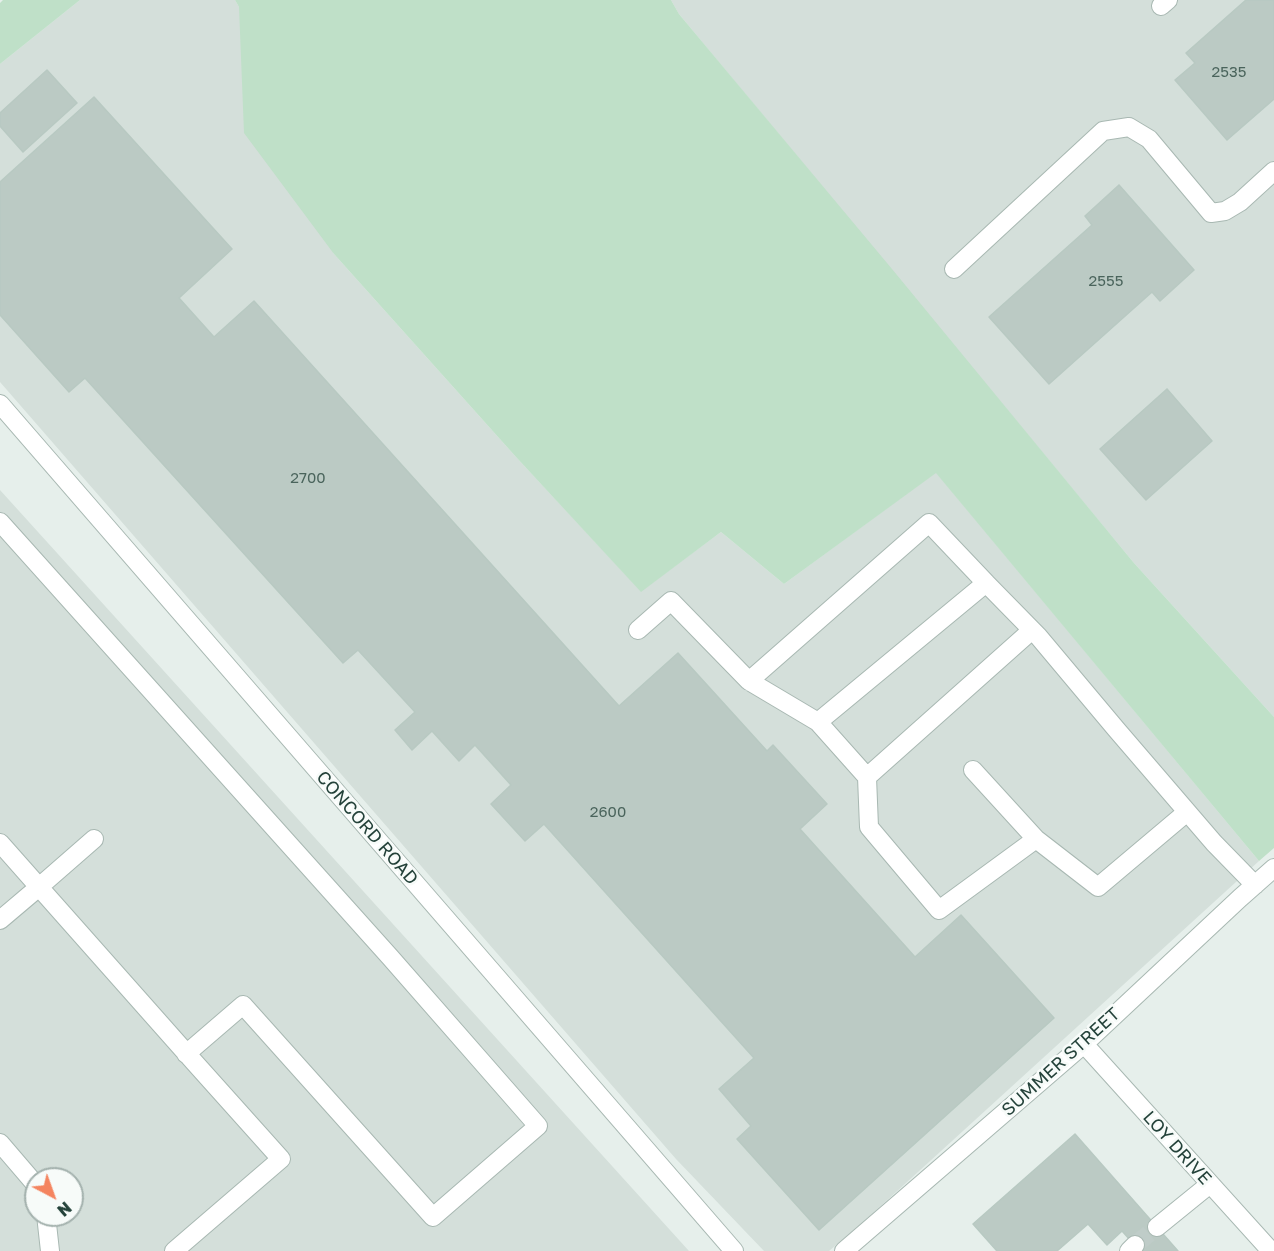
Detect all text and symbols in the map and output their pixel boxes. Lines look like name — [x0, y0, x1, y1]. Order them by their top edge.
house number: 2535 — [1212, 63, 1246, 81]
house number: 2555 — [1089, 272, 1123, 290]
house number: 2700 — [290, 469, 326, 487]
street label: CONCORD ROAD — [312, 767, 422, 889]
house number: 2600 — [590, 803, 626, 821]
street label: SUMMER STREET — [998, 1003, 1124, 1121]
street label: LOY DRIVE — [1138, 1107, 1216, 1189]
north arrow — [24, 1167, 84, 1227]
text: N — [53, 1198, 76, 1221]

